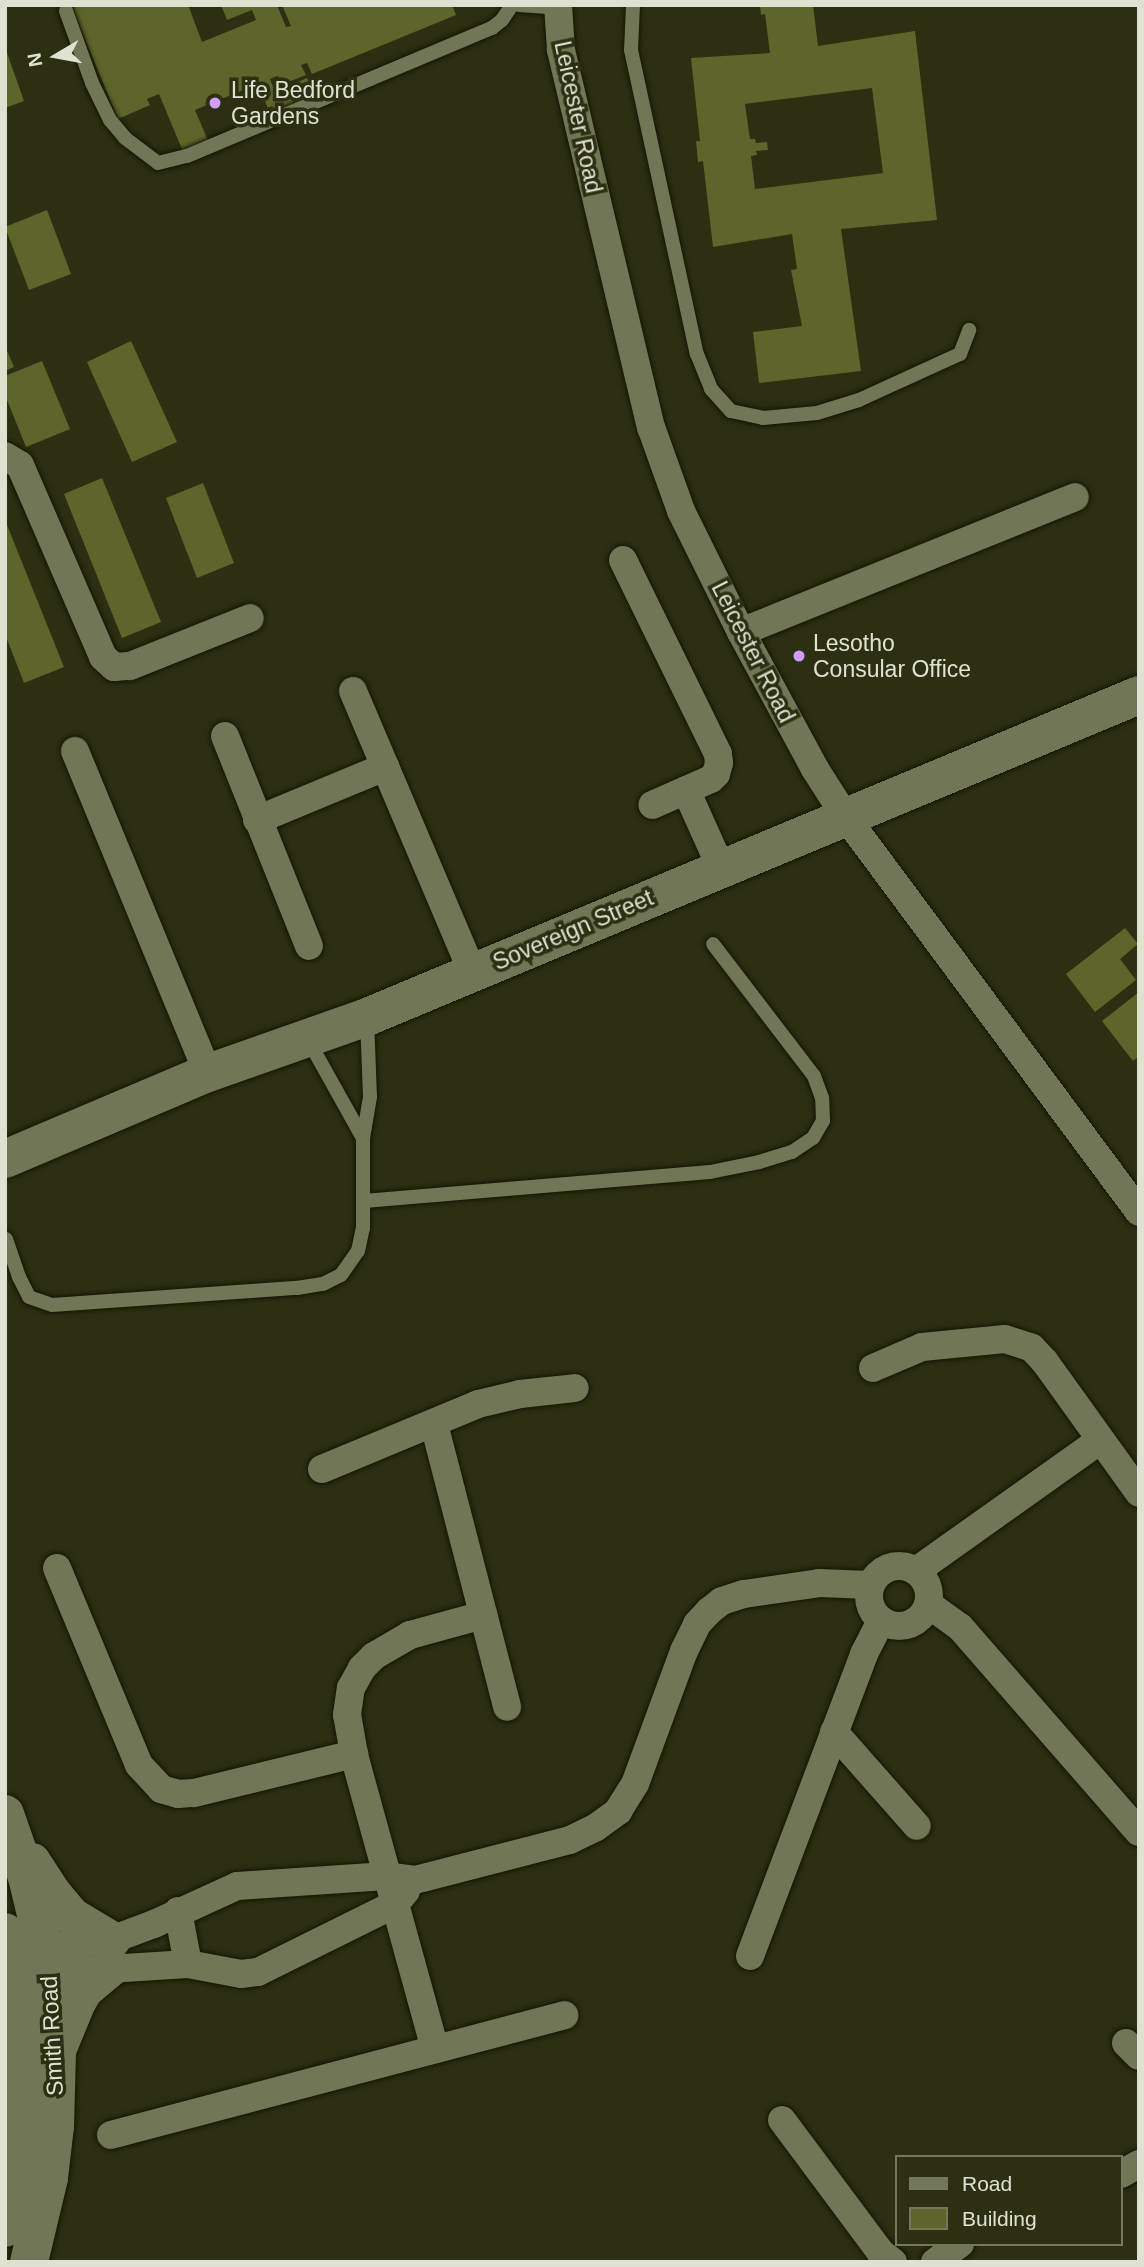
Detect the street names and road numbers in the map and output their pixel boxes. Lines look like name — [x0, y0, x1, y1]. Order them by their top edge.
street label: Leicester Road — [548, 38, 608, 196]
street label: Leicester Road — [706, 577, 800, 727]
street label: Sovereign Street — [489, 884, 657, 976]
street label: Smith Road — [35, 1975, 69, 2097]

